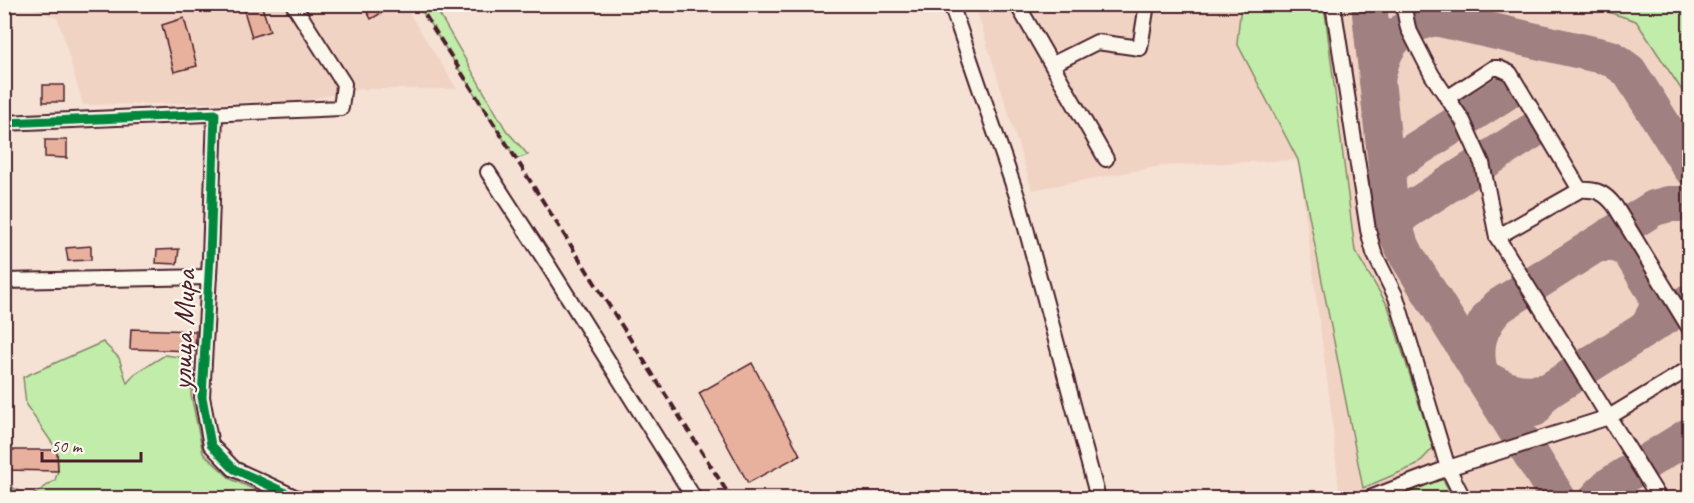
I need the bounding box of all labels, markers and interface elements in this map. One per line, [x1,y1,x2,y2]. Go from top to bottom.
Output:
street label: улица Мира [162,267,204,393]
scale bar [42,425,141,463]
text: 50 m [51,435,84,457]

